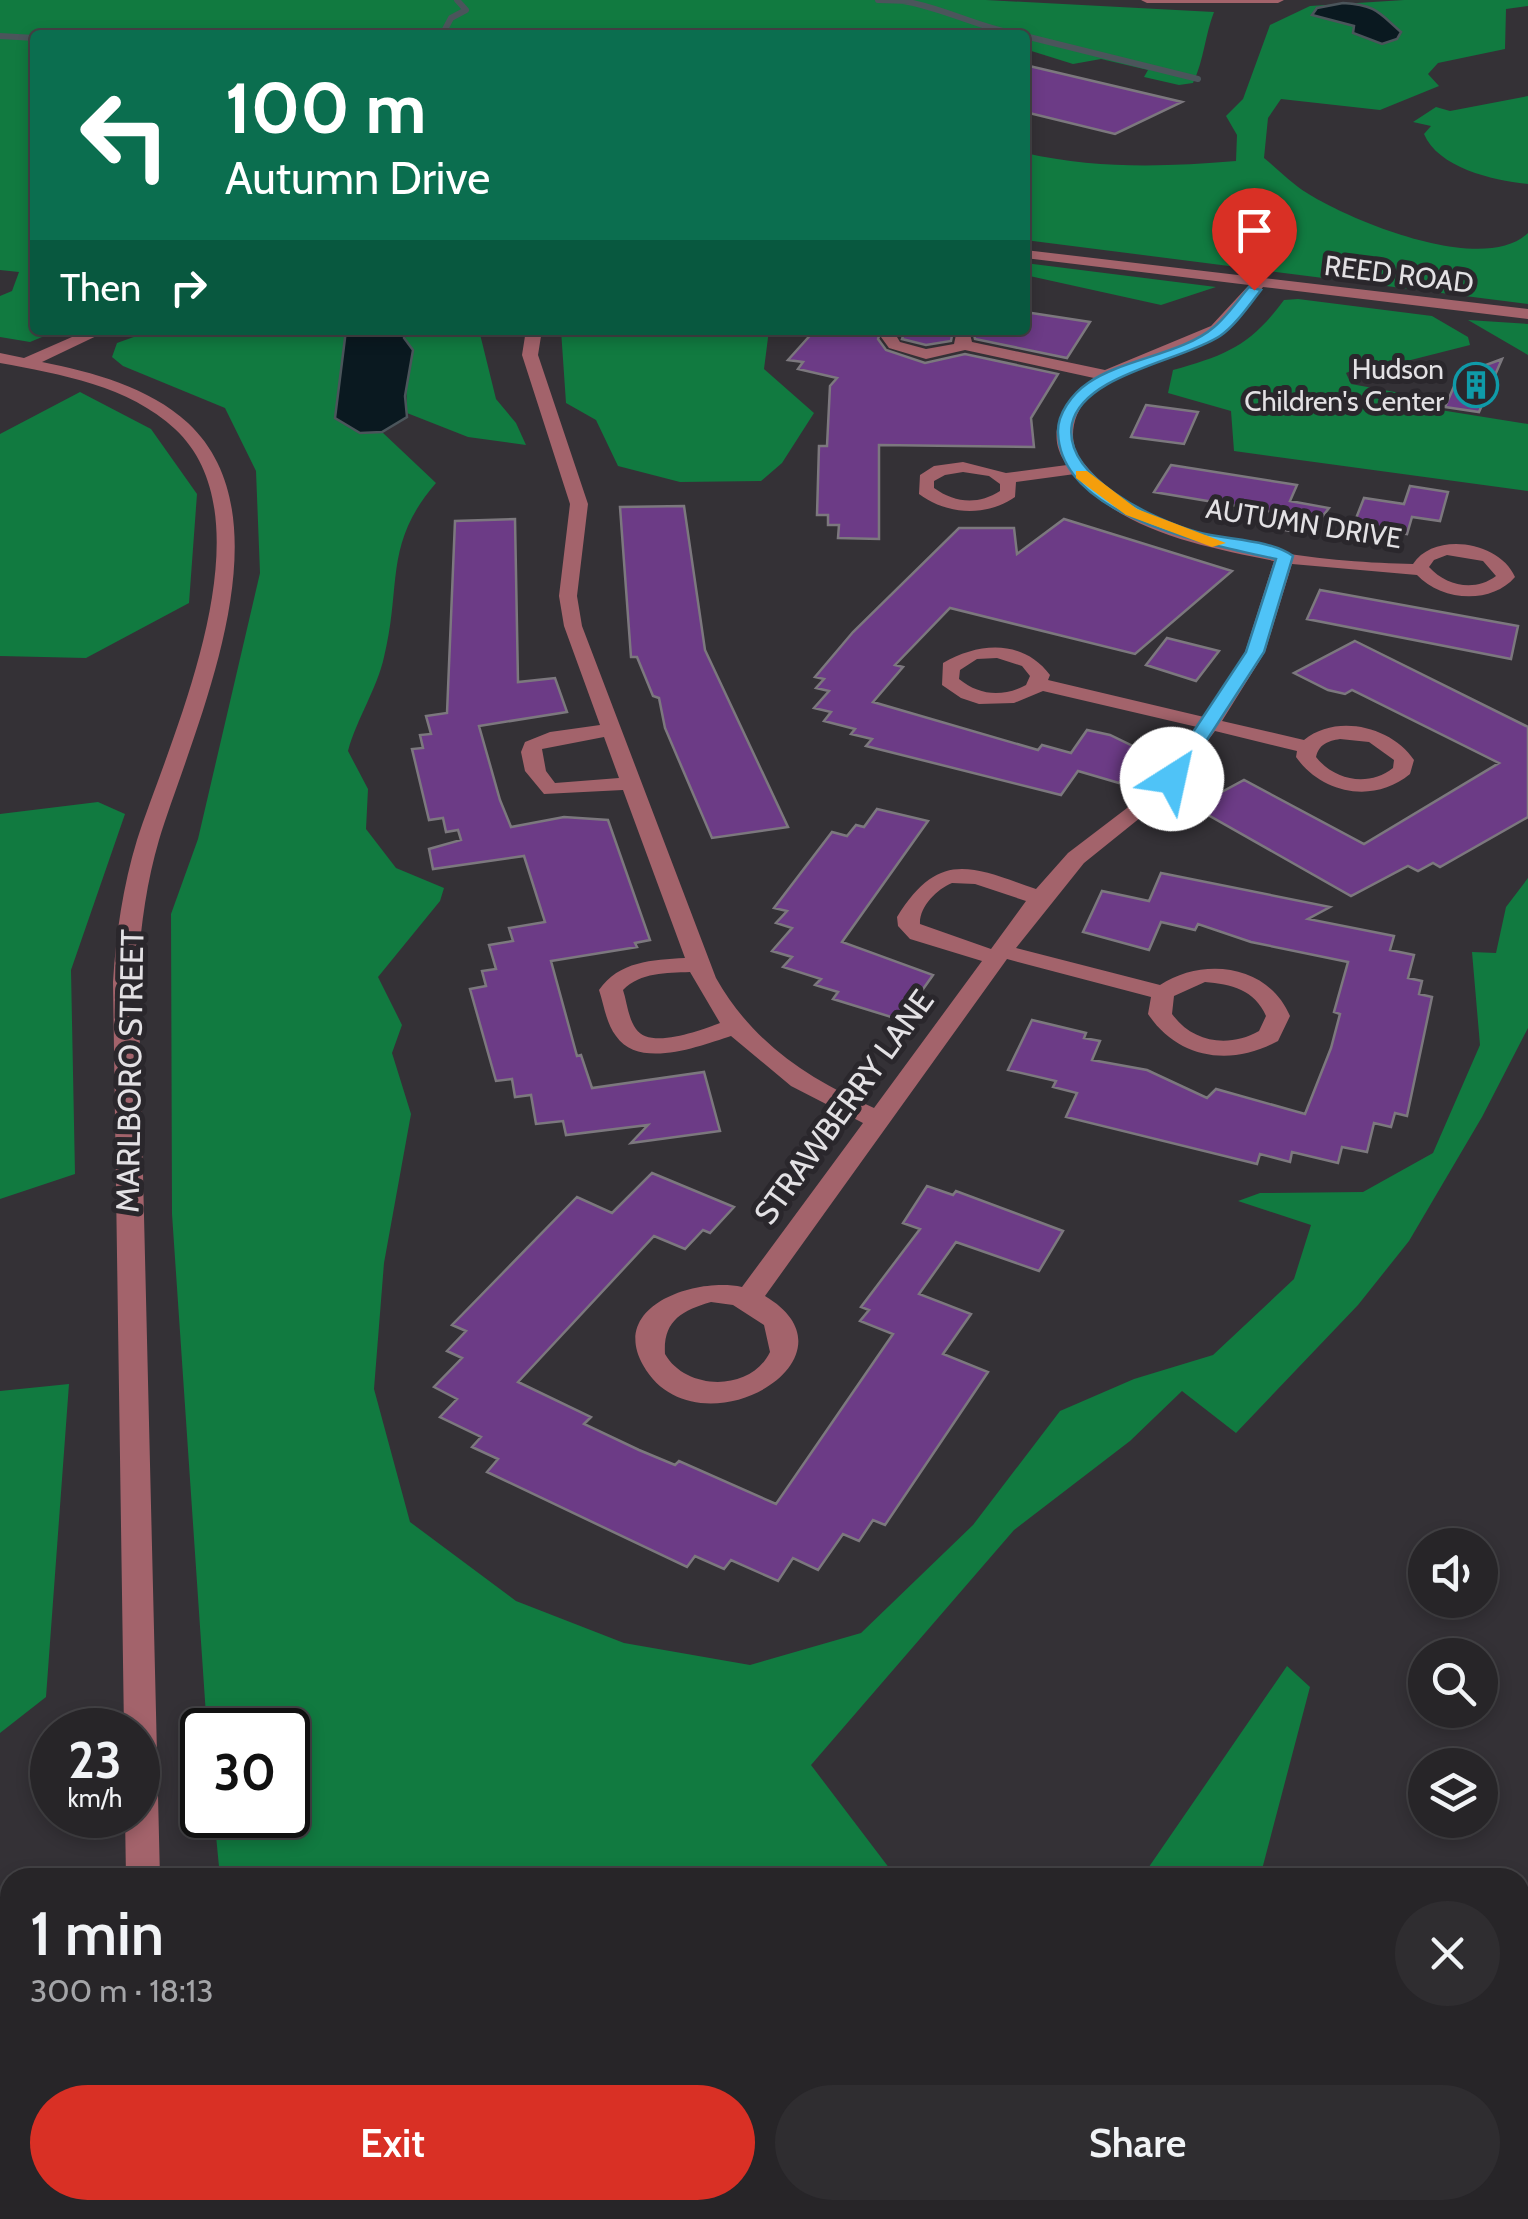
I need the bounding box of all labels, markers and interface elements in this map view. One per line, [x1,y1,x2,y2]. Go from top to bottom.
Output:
text: 100 m [225,65,426,151]
icon: left [60,70,190,200]
text: Autumn Drive [225,151,490,205]
pin [1212,188,1297,291]
icon: arrive [1227,203,1282,258]
street label: REED ROAD [1322,248,1476,300]
icon: right [161,260,216,315]
text: Then [60,264,141,311]
place label: Hudson Children's Center [1244,352,1444,418]
building icon: Hudson Children's Center [1453,362,1499,408]
street label: AUTUMN DRIVE [1204,491,1404,555]
position arrow [1120,727,1224,831]
street label: MARLBORO STREET [108,929,151,1213]
street label: STRAWBERRY LANE [745,982,942,1232]
map controls [1408,1528,1498,1838]
button: sound [1408,1528,1498,1618]
button: search [1408,1638,1498,1728]
speed limit sign: 30 [180,1708,310,1838]
text: 23 [68,1730,122,1791]
button: layers [1408,1748,1498,1838]
text: km/h [68,1783,122,1813]
text: 1 min [30,1897,164,1970]
button: close [1395,1901,1500,2006]
text: 300 m · 18:13 [30,1971,214,2010]
button: Exit [30,2085,755,2200]
button: Share [775,2085,1500,2200]

